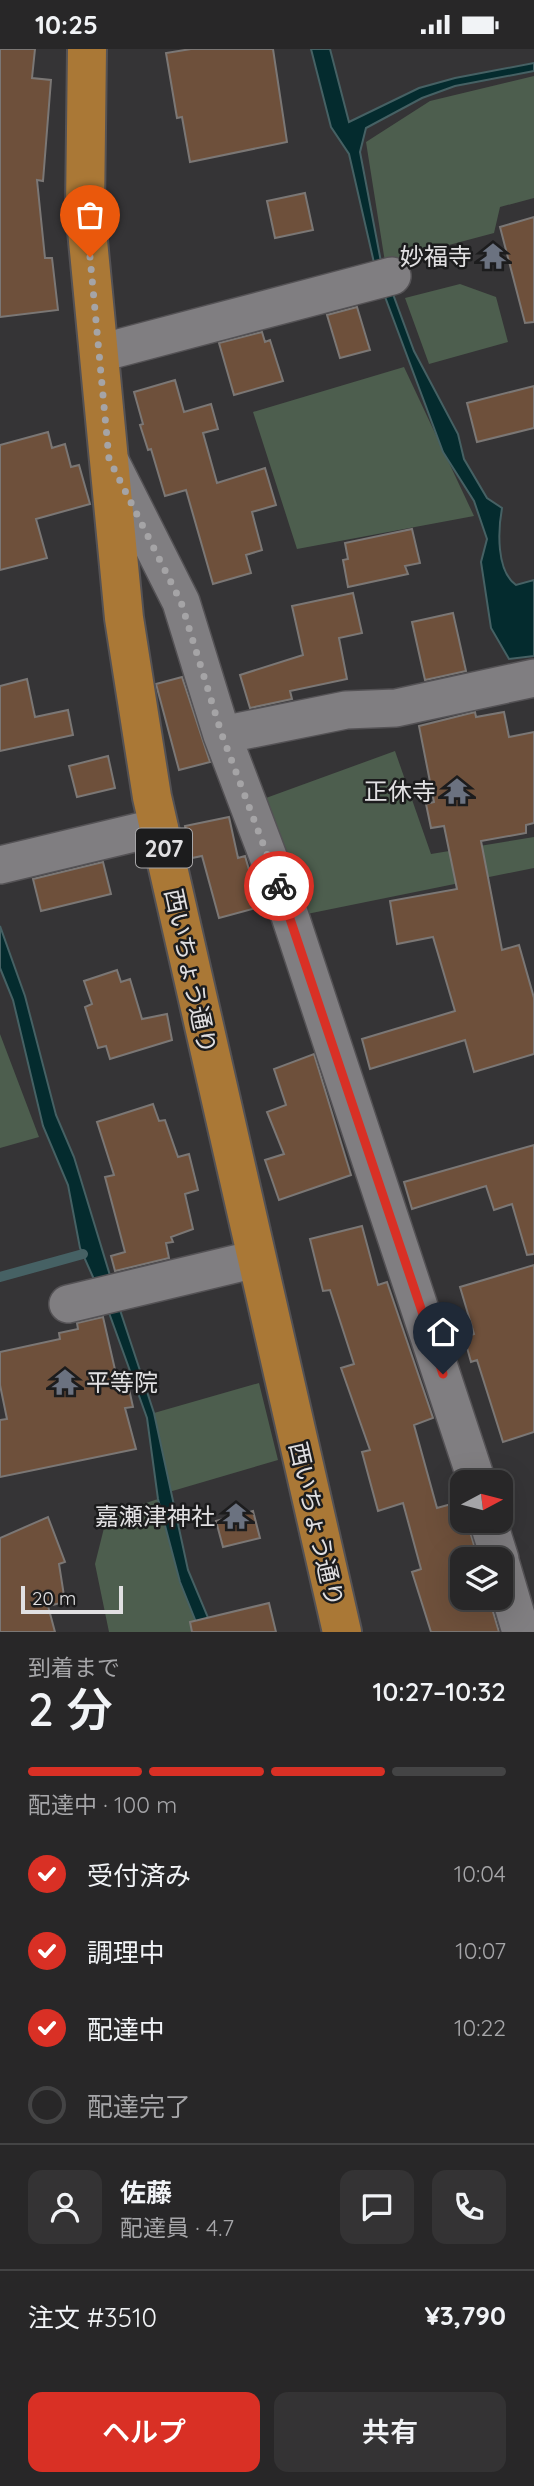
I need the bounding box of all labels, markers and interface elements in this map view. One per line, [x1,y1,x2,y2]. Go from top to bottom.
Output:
text: 10:25 [35,8,98,41]
pin [60,185,120,257]
icon: bag [71,196,109,234]
place label: 妙福寺 [400,241,472,271]
temple icon: 妙福寺 [478,241,508,271]
place label: 正休寺 [364,776,436,806]
temple icon: 正休寺 [442,776,472,806]
road number: 207 [136,828,192,867]
courier [244,851,314,921]
icon: bike [260,867,298,905]
street label: 西いちょう通り [159,886,223,1056]
pin [413,1302,473,1374]
icon: home [424,1313,462,1351]
temple icon: 平等院 [50,1367,80,1397]
place label: 平等院 [86,1367,158,1397]
street label: 西いちょう通り [283,1439,351,1609]
north arrow [450,1470,513,1533]
map controls [450,1470,513,1610]
place label: 嘉瀬津神社 [95,1501,215,1531]
temple icon: 嘉瀬津神社 [221,1501,251,1531]
button: layers [450,1547,513,1610]
scale bar [21,1583,122,1615]
text: 20 m [32,1586,76,1610]
text: 到着まで [28,1653,120,1682]
text: 10:27–10:32 [373,1675,506,1708]
text: 2 分 [28,1680,113,1738]
text: 配達中 · 100 m [28,1790,177,1819]
icon: check [28,1855,66,1893]
text: 受付済み [87,1859,191,1892]
text: 10:04 [454,1859,506,1888]
icon: check [28,1932,66,1970]
text: 調理中 [87,1936,165,1969]
text: 10:07 [455,1936,506,1965]
icon: check [28,2009,66,2047]
text: 配達中 [87,2013,165,2046]
text: 10:22 [454,2013,506,2042]
text: 配達完了 [87,2090,191,2123]
button: person [28,2170,102,2244]
button: chat [340,2170,414,2244]
button: phone [432,2170,506,2244]
text: 佐藤 [120,2176,172,2209]
text: 配達員 · 4.7 [120,2213,234,2242]
text: ¥3,790 [424,2299,506,2332]
text: 注文 #3510 [28,2301,157,2334]
button: ヘルプ [28,2392,260,2472]
button: 共有 [274,2392,506,2472]

